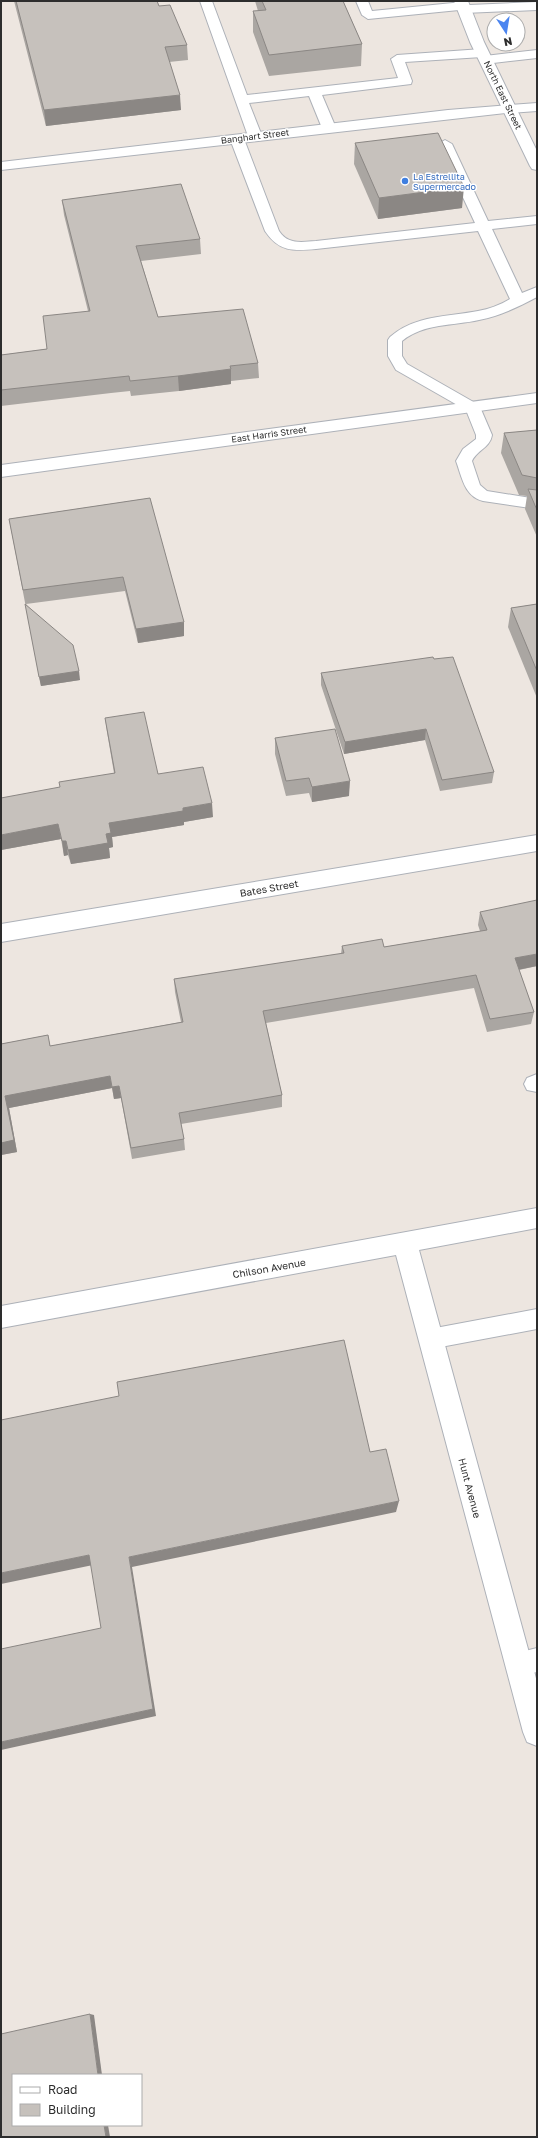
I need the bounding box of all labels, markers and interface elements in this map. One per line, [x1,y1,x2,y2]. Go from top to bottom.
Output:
north arrow [486,12,526,52]
text: N [503,35,514,49]
street label: North East Street [482,59,525,132]
street label: Banghart Street [220,126,290,146]
place label: La Estrellita Supermercado [413,171,476,192]
marker: La Estrellita Supermercado [400,176,410,186]
street label: East Harris Street [231,423,308,445]
street label: Bates Street [239,877,299,899]
street label: Chilson Avenue [231,1256,307,1280]
street label: Hunt Avenue [456,1457,484,1519]
legend [12,2074,142,2126]
text: Road [48,2082,77,2097]
text: Building [48,2102,96,2117]

